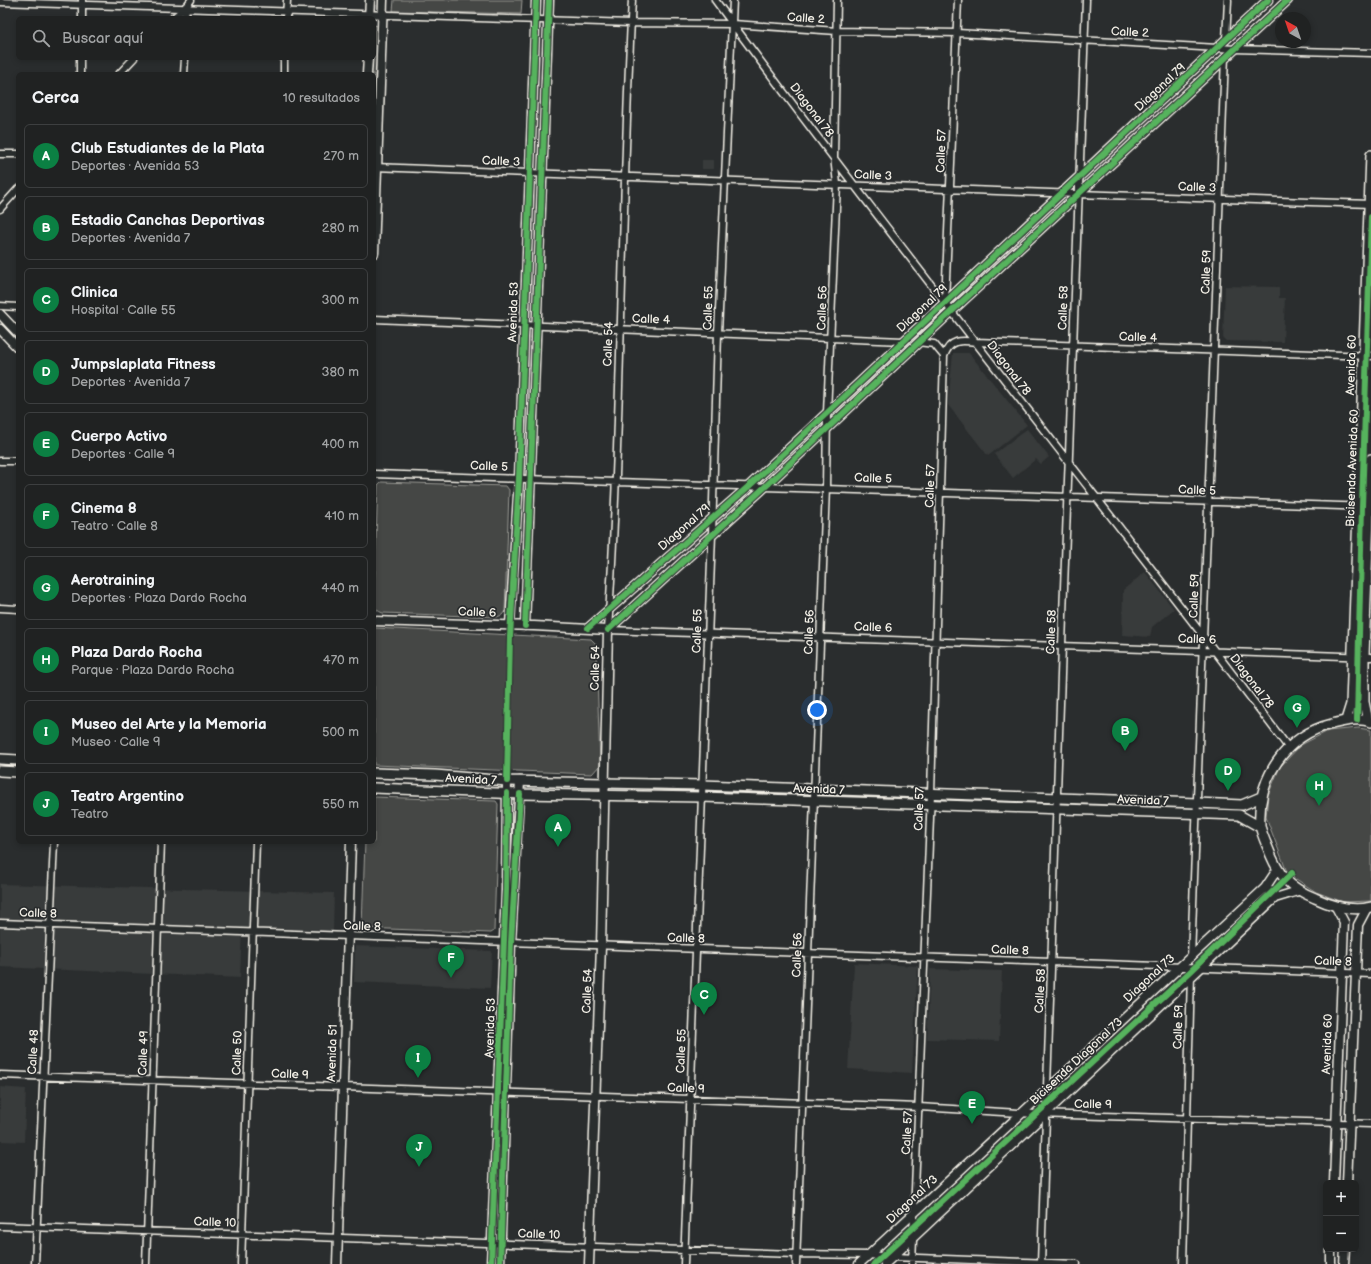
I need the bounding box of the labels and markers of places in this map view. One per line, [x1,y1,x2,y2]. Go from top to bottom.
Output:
pin: G [1284,695,1310,728]
pin: B [1112,718,1138,751]
pin: D [1215,758,1241,791]
pin: H [1306,773,1332,806]
pin: A [545,814,571,847]
pin: F [438,945,464,978]
pin: C [691,982,717,1015]
pin: I [405,1045,431,1078]
pin: E [959,1091,985,1124]
pin: J [406,1134,432,1167]

